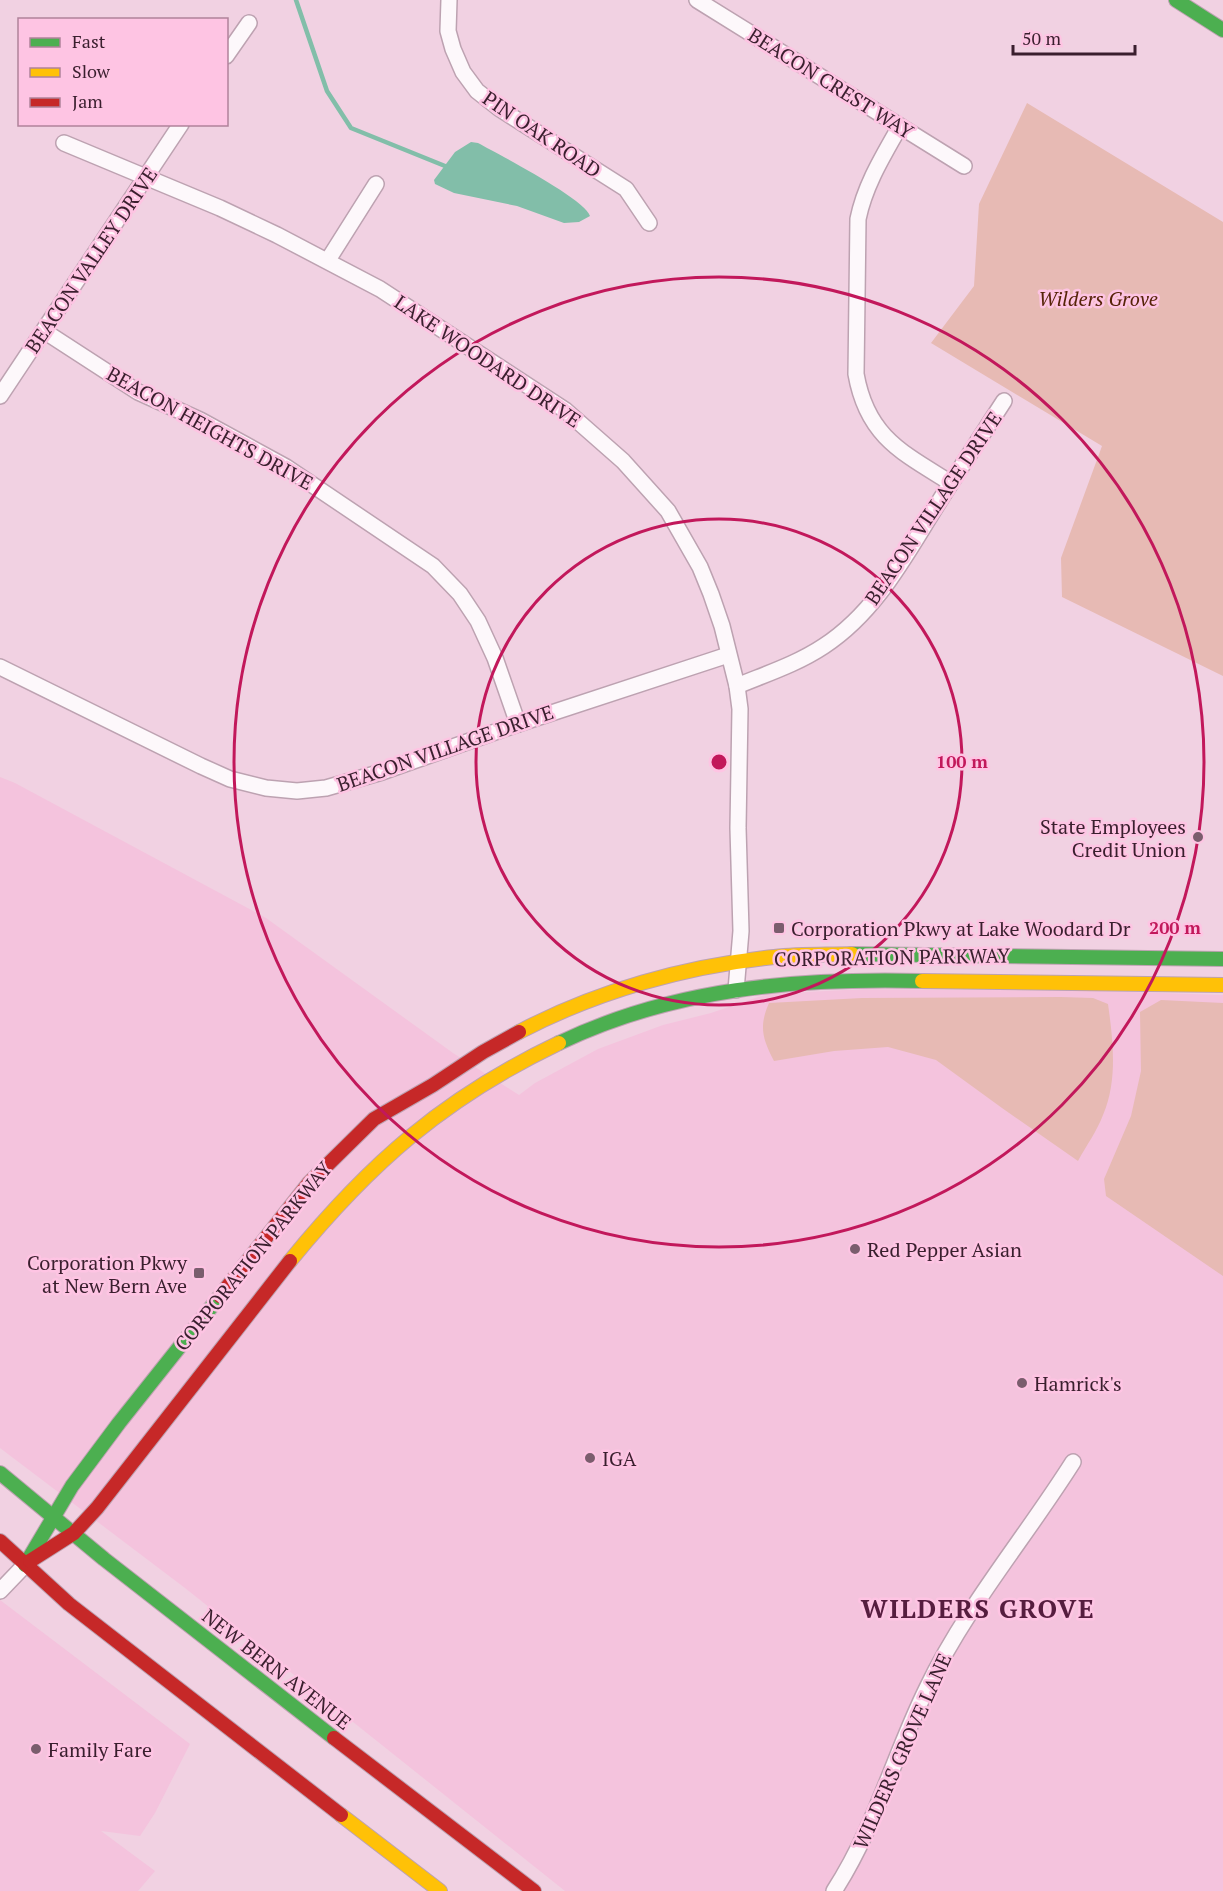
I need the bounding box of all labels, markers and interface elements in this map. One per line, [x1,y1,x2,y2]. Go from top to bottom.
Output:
legend [18,18,228,126]
scale bar [1013,18,1134,56]
street label: BEACON CREST WAY [743,21,919,145]
text: 50 m [1022,26,1062,50]
text: Fast [72,29,106,53]
text: Slow [72,59,111,83]
street label: PIN OAK ROAD [478,84,606,184]
text: Jam [72,89,103,113]
street label: BEACON VALLEY DRIVE [19,162,163,358]
park label: Wilders Grove [1038,285,1158,312]
street label: LAKE WOODARD DRIVE [389,288,587,434]
street label: BEACON HEIGHTS DRIVE [102,360,318,496]
street label: BEACON VILLAGE DRIVE [858,406,1008,610]
street label: BEACON VILLAGE DRIVE [333,698,557,798]
text: 100 m [936,749,988,773]
centre of rings [709,752,729,772]
place label: State Employees Credit Union [1040,813,1186,863]
marker: State Employees Credit Union [1191,830,1205,844]
place label: Corporation Pkwy at Lake Woodard Dr [791,915,1131,942]
text: 200 m [1149,915,1201,939]
marker: Corporation Pkwy at Lake Woodard Dr [772,921,786,935]
street label: CORPORATION PARKWAY [774,941,1010,973]
street label: CORPORATION PARKWAY [168,1156,338,1356]
place label: Red Pepper Asian [867,1236,1022,1263]
marker: Red Pepper Asian [848,1242,862,1256]
place label: Corporation Pkwy at New Bern Ave [27,1249,188,1299]
marker: Corporation Pkwy at New Bern Ave [192,1266,206,1280]
place label: Hamrick's [1034,1370,1122,1397]
marker: Hamrick's [1015,1376,1029,1390]
place label: IGA [602,1445,637,1472]
marker: IGA [583,1451,597,1465]
district label: WILDERS GROVE [861,1591,1095,1625]
street label: NEW BERN AVENUE [197,1602,357,1736]
street label: WILDERS GROVE LANE [847,1649,957,1853]
place label: Family Fare [48,1736,152,1763]
marker: Family Fare [29,1742,43,1756]

